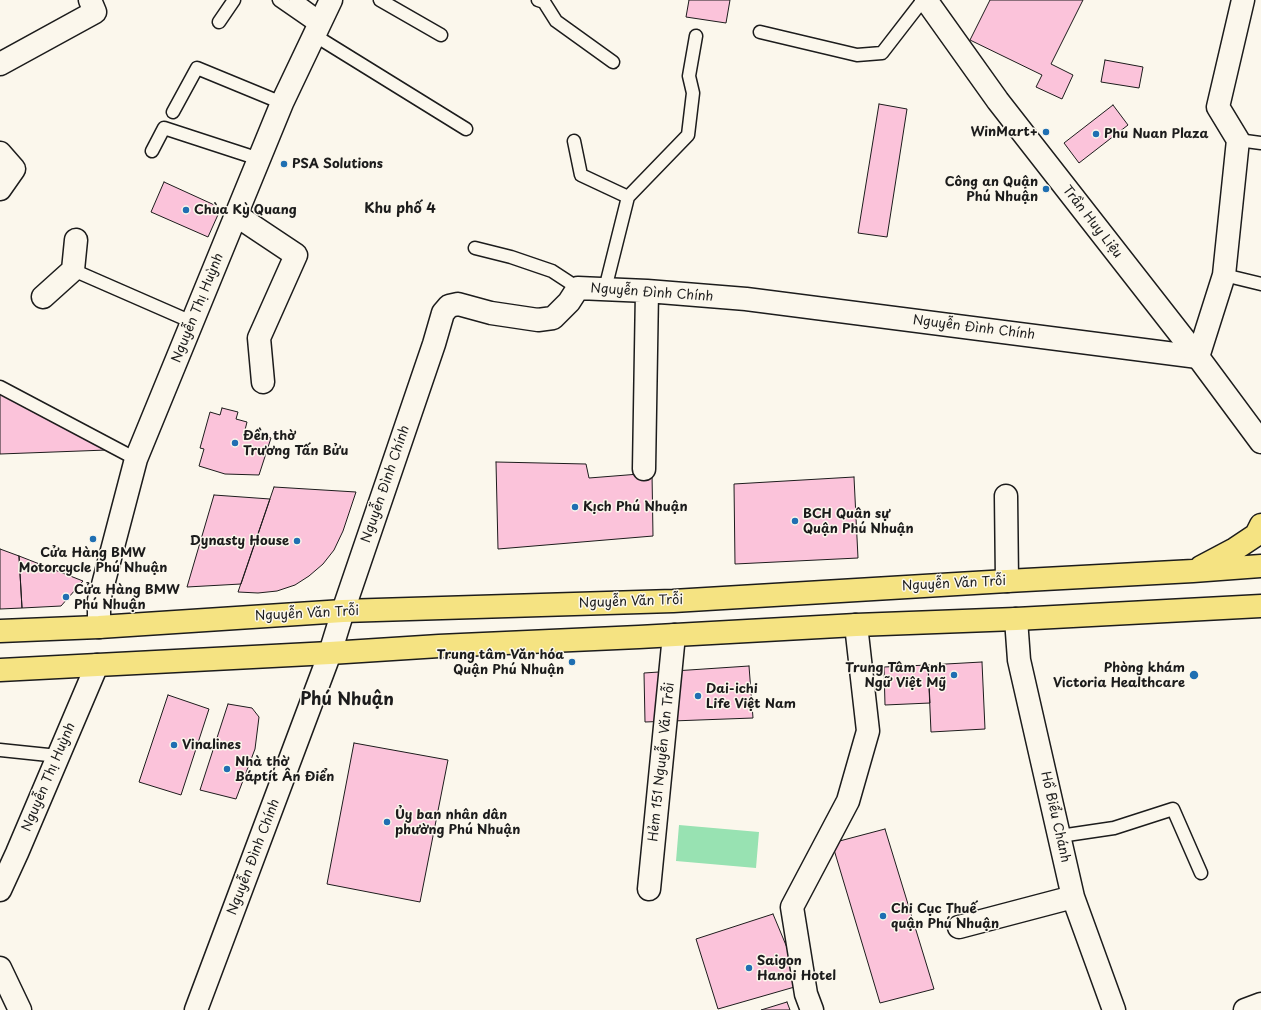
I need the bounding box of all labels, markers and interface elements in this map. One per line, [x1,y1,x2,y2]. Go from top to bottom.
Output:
place label: WinMart+ [971,124,1038,140]
place label: Phu Nuan Plaza [1104,126,1208,142]
marker: WinMart+ [1041,127,1051,137]
marker: Phu Nuan Plaza [1091,129,1101,139]
place label: PSA Solutions [292,156,383,172]
marker: PSA Solutions [279,159,289,169]
place label: Công an Quận Phú Nhuận [945,174,1038,205]
street label: Trần Huy Liệu [1059,183,1125,261]
marker: Công an Quận Phú Nhuận [1041,184,1051,194]
district label: Khu phố 4 [364,201,436,217]
place label: Chùa Kỳ Quang [194,202,297,218]
marker: Chùa Kỳ Quang [181,205,191,215]
street label: Nguyễn Thị Huỳnh [169,251,227,365]
street label: Nguyễn Đình Chính [590,281,714,305]
street label: Nguyễn Đình Chính [912,313,1036,343]
street label: Nguyễn Đình Chính [359,423,413,545]
place label: Đền thờ Trương Tấn Bửu [243,428,348,459]
marker: Đền thờ Trương Tấn Bửu [230,438,240,448]
place label: Kịch Phú Nhuận [583,499,688,515]
marker: Kịch Phú Nhuận [570,502,580,512]
place label: BCH Quân sự Quận Phú Nhuận [803,506,914,537]
marker: BCH Quân sự Quận Phú Nhuận [790,516,800,526]
place label: Dynasty House [190,533,289,549]
marker: Cửa Hàng BMW Motorcycle Phú Nhuận [88,534,98,544]
marker: Dynasty House [292,536,302,546]
place label: Cửa Hàng BMW Motorcycle Phú Nhuận [19,545,167,576]
street label: Nguyễn Văn Trỗi [902,573,1006,595]
place label: Cửa Hàng BMW Phú Nhuận [74,582,180,613]
marker: Cửa Hàng BMW Phú Nhuận [61,592,71,602]
street label: Nguyễn Văn Trỗi [579,592,683,612]
street label: Nguyễn Văn Trỗi [255,603,359,625]
place label: Trung tâm Văn hóa Quận Phú Nhuận [437,647,564,678]
marker: Trung tâm Văn hóa Quận Phú Nhuận [567,657,577,667]
place label: Trung Tâm Anh Ngữ Việt Mỹ [845,660,946,691]
place label: Phòng khám Victoria Healthcare [1053,660,1185,691]
marker: Phòng khám Victoria Healthcare [1188,669,1200,681]
marker: Trung Tâm Anh Ngữ Việt Mỹ [949,670,959,680]
street label: Hẻm 151 Nguyễn Văn Trỗi [646,681,678,843]
place label: Dai-ichi Life Việt Nam [706,681,796,712]
district label: Phú Nhuận [300,690,394,710]
marker: Dai-ichi Life Việt Nam [693,691,703,701]
street label: Nguyễn Thị Huỳnh [19,720,79,834]
place label: Vinalines [182,737,241,753]
marker: Vinalines [169,740,179,750]
place label: Nhà thờ Báptít Ân Điển [235,754,334,785]
marker: Nhà thờ Báptít Ân Điển [222,764,232,774]
street label: Hồ Biểu Chánh [1037,770,1073,864]
street label: Nguyễn Đình Chính [225,797,283,917]
place label: Ủy ban nhân dân phường Phú Nhuận [395,807,520,838]
marker: Ủy ban nhân dân phường Phú Nhuận [382,817,392,827]
place label: Chi Cục Thuế quận Phú Nhuận [891,901,999,932]
marker: Chi Cục Thuế quận Phú Nhuận [878,911,888,921]
place label: Saigon Hanoi Hotel [757,953,836,984]
marker: Saigon Hanoi Hotel [744,963,754,973]

